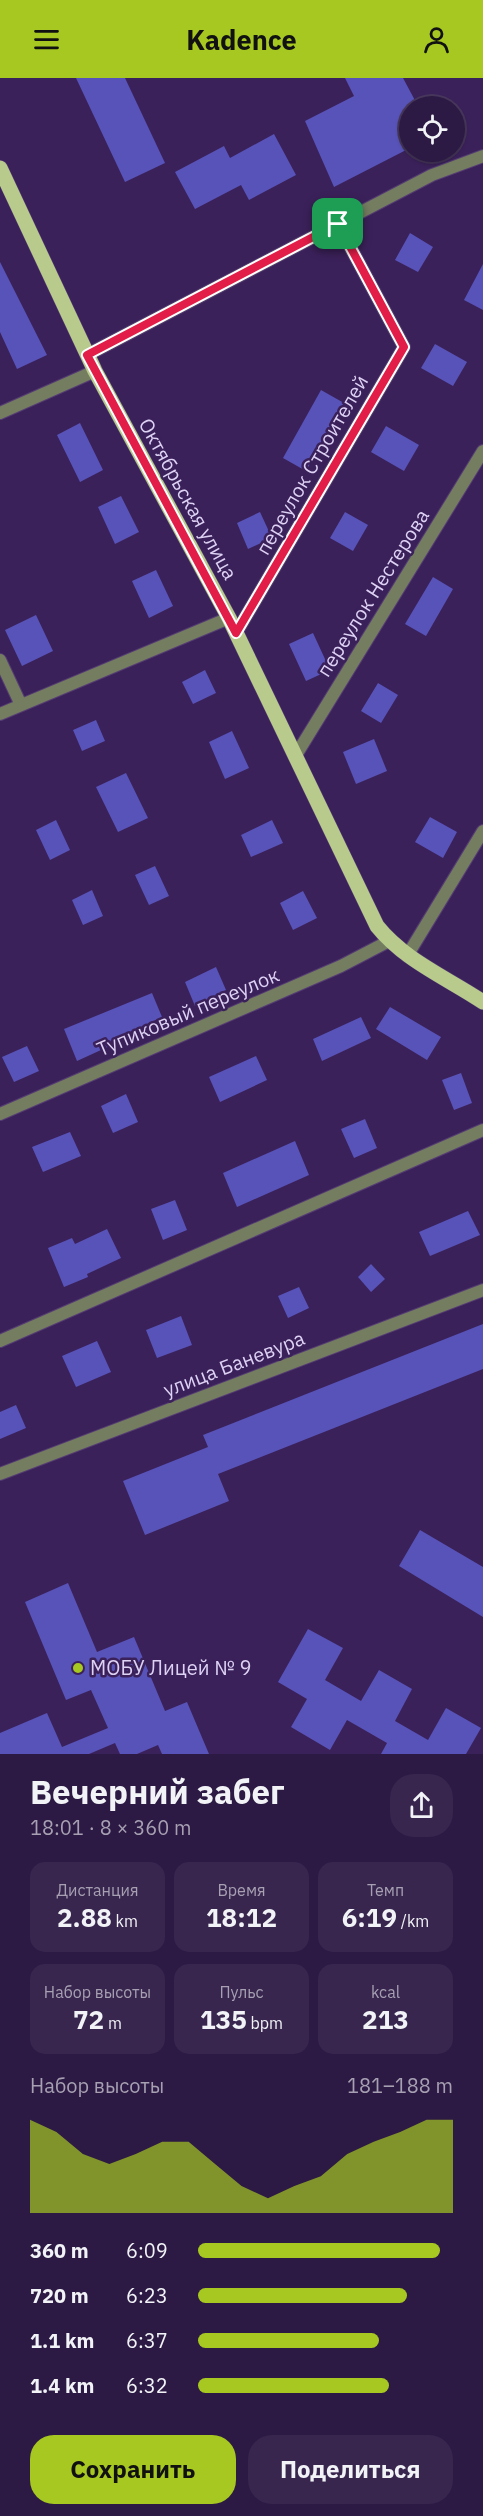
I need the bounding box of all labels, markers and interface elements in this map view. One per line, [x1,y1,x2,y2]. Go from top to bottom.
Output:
text: Kadence [186,22,297,57]
icon: menu [30,23,63,56]
icon: person [420,23,453,56]
map controls [399,96,465,162]
button: locate [399,96,465,162]
pin [312,198,363,249]
icon: arrive [321,207,354,240]
street label: переулок Строителей [249,370,374,560]
street label: Октябрьская улица [133,413,244,585]
street label: переулок Нестерова [310,504,435,682]
street label: Тупиковый переулок [92,961,283,1062]
street label: улица Баневура [159,1324,309,1403]
place label: МОБУ Лицей № 9 [90,1654,252,1681]
marker: МОБУ Лицей № 9 [71,1661,85,1675]
text: Вечерний забег [30,1770,285,1813]
button: share [390,1774,453,1837]
text: 18:01 · 8 × 360 m [30,1814,191,1841]
text: Дистанция [56,1880,139,1900]
text: Время [217,1880,266,1900]
text: Темп [367,1880,404,1900]
text: 2.88 [57,1900,112,1934]
text: 18:12 [206,1900,277,1934]
text: 6:19 [342,1900,397,1934]
text: km [112,1911,138,1931]
text: /km [397,1911,429,1931]
text: Набор высоты [44,1982,151,2002]
text: Пульс [219,1982,264,2002]
text: kcal [371,1982,400,2002]
text: 72 [73,2002,104,2036]
text: 135 [200,2002,247,2036]
text: 213 [362,2002,409,2036]
text: m [104,2013,122,2033]
text: bpm [247,2013,283,2033]
text: Набор высоты [30,2072,164,2099]
text: 181–188 m [347,2072,453,2099]
text: 360 m [30,2237,89,2264]
text: 6:09 [126,2237,168,2264]
text: 720 m [30,2282,89,2309]
text: 6:23 [126,2282,168,2309]
text: 1.1 km [30,2327,94,2354]
text: 6:37 [126,2327,168,2354]
text: 1.4 km [30,2372,94,2399]
text: 6:32 [126,2372,168,2399]
button: Сохранить [30,2435,236,2504]
button: Поделиться [248,2435,453,2504]

